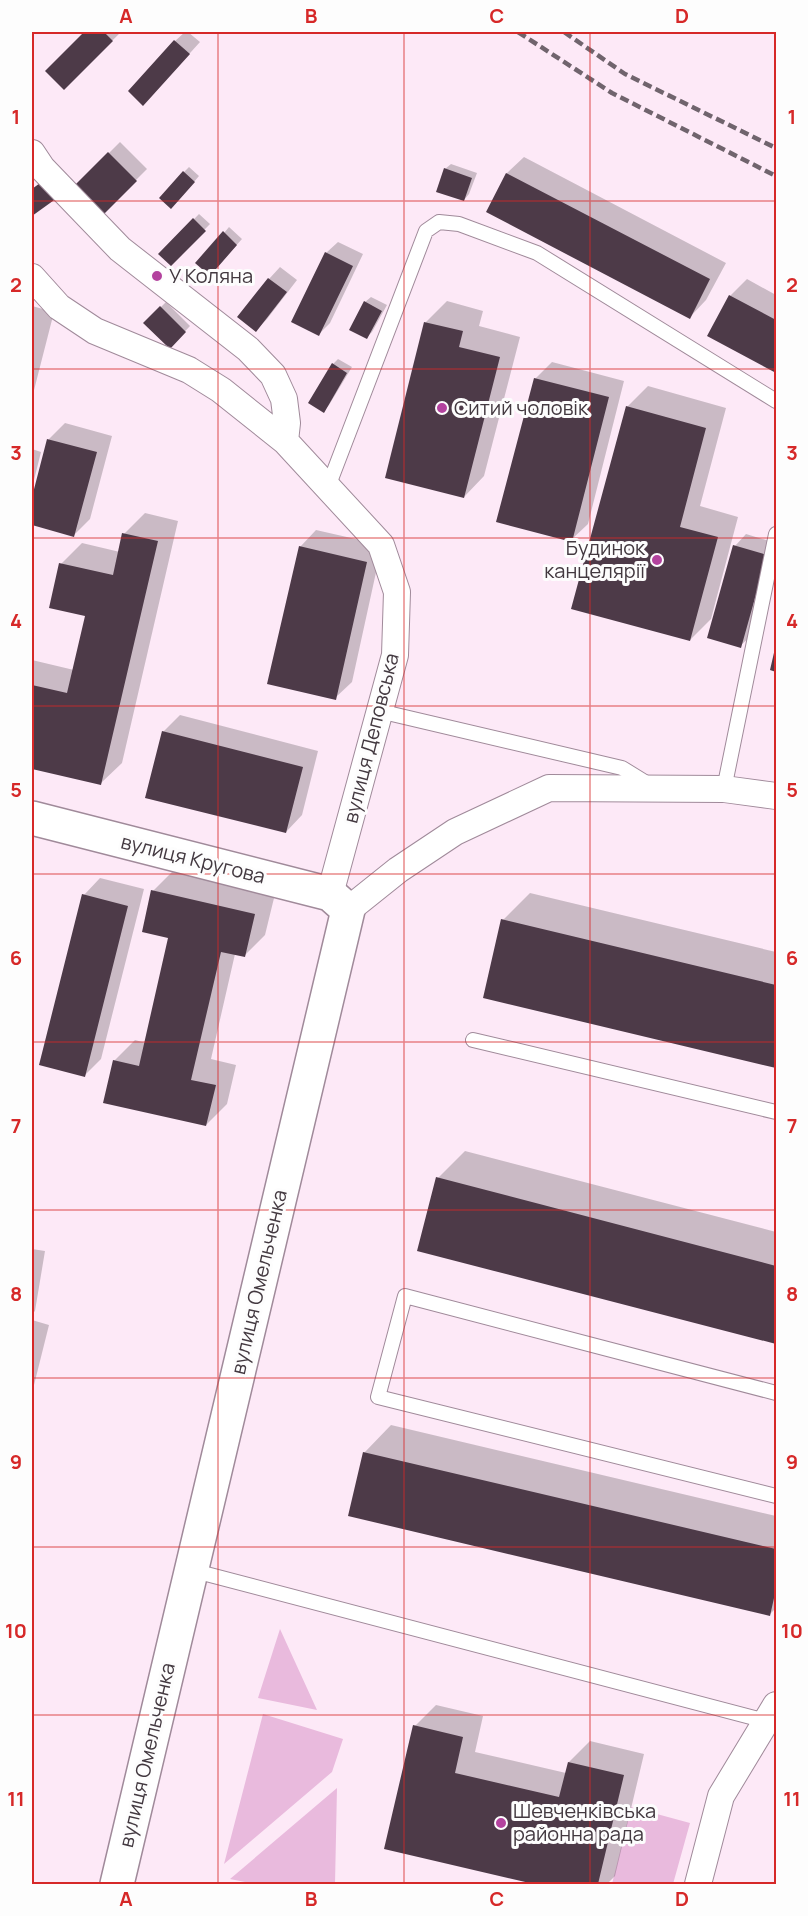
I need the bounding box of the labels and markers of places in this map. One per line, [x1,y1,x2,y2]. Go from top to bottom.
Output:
place label: У Коляна [169,262,253,289]
marker: У Коляна [150,269,164,283]
place label: Ситий чоловік [454,394,589,421]
marker: Ситий чоловік [435,401,449,415]
place label: Будинок канцелярії [544,534,646,584]
marker: Будинок канцелярії [650,553,664,567]
place label: Шевченківська районна рада [513,1797,656,1847]
marker: Шевченківська районна рада [494,1816,508,1830]

